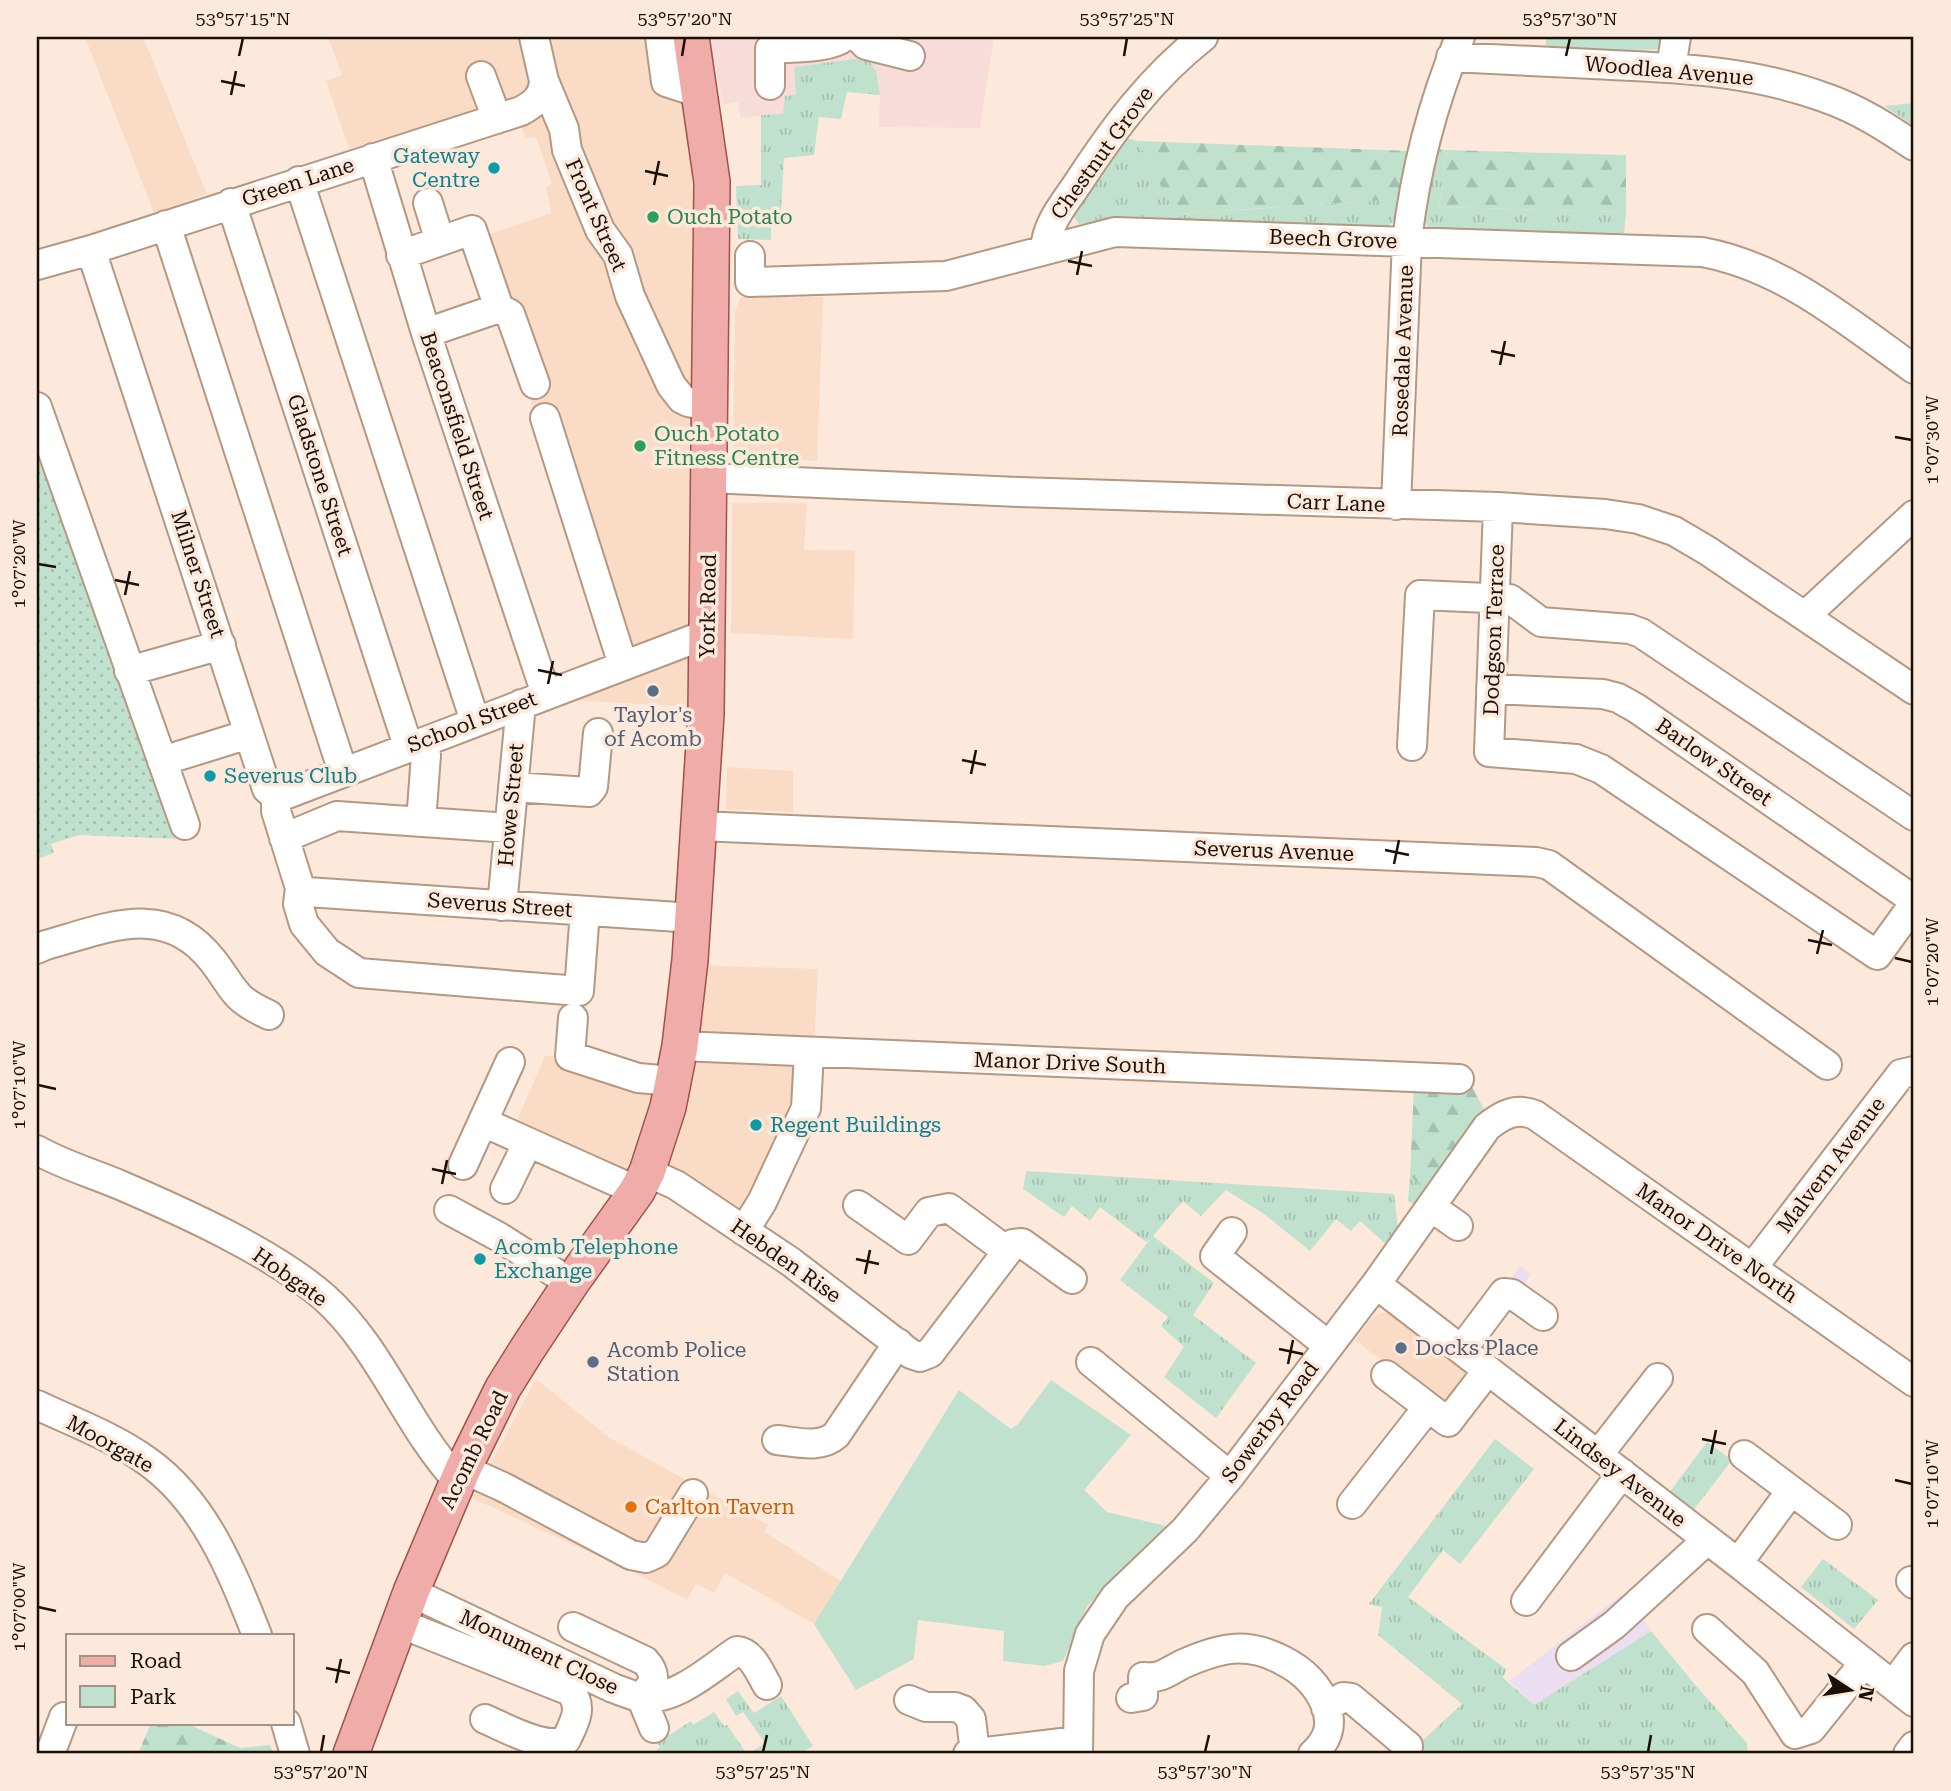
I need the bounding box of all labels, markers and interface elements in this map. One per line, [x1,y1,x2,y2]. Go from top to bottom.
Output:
text: 53°57'15"N [196,8,290,29]
text: 53°57'20"N [638,8,732,29]
text: 53°57'25"N [1080,8,1174,29]
text: 53°57'30"N [1523,8,1617,29]
street label: Woodlea Avenue [1583,52,1755,90]
street label: Chestnut Grove [1046,82,1158,224]
place label: Gateway Centre [393,144,481,192]
street label: Green Lane [239,153,357,211]
street label: Front Street [561,155,632,275]
marker: Gateway Centre [486,160,502,176]
place label: Ouch Potato [667,205,793,229]
marker: Ouch Potato [645,209,661,225]
street label: Beech Grove [1268,225,1398,253]
street label: Rosedale Avenue [1388,265,1418,437]
street label: Beaconsfield Street [415,329,499,523]
street label: Gladstone Street [283,391,357,559]
text: 1°07'30"W [1921,395,1942,484]
place label: Ouch Potato Fitness Centre [654,422,799,470]
marker: Ouch Potato Fitness Centre [632,438,648,454]
street label: Carr Lane [1286,489,1386,517]
street label: Milner Street [166,507,230,641]
text: 1°07'20"W [8,519,29,608]
street label: Dodgson Terrace [1479,544,1509,716]
street label: York Road [695,553,721,658]
marker: Taylor's of Acomb [645,683,661,699]
street label: School Street [404,686,540,758]
place label: Taylor's of Acomb [604,703,702,751]
street label: Barlow Street [1651,713,1777,811]
street label: Howe Street [494,742,528,868]
place label: Severus Club [224,764,357,788]
marker: Severus Club [202,768,218,784]
street label: Severus Avenue [1193,836,1355,866]
street label: Severus Street [427,888,573,922]
text: 1°07'20"W [1921,917,1942,1006]
text: 1°07'10"W [8,1040,29,1129]
street label: Manor Drive South [973,1048,1167,1078]
street label: Malvern Avenue [1772,1092,1890,1238]
place label: Regent Buildings [770,1113,941,1137]
marker: Regent Buildings [748,1117,764,1133]
street label: Manor Drive North [1632,1178,1803,1308]
street label: Hebden Rise [726,1214,846,1308]
place label: Acomb Telephone Exchange [494,1235,678,1283]
street label: Hobgate [248,1243,332,1311]
marker: Acomb Telephone Exchange [472,1251,488,1267]
place label: Docks Place [1415,1336,1539,1360]
place label: Acomb Police Station [607,1338,746,1386]
marker: Docks Place [1393,1340,1409,1356]
marker: Acomb Police Station [585,1354,601,1370]
street label: Sowerby Road [1217,1356,1324,1487]
street label: Acomb Road [435,1386,513,1513]
street label: Moorgate [62,1410,158,1478]
street label: Lindsey Avenue [1549,1414,1691,1532]
text: 1°07'10"W [1921,1439,1942,1528]
place label: Carlton Tavern [645,1495,795,1519]
marker: Carlton Tavern [623,1499,639,1515]
text: 1°07'00"W [8,1562,29,1651]
street label: Monument Close [456,1605,622,1699]
legend [66,1634,294,1724]
text: Road [130,1649,182,1673]
north arrow [1814,1654,1884,1724]
text: N [1853,1684,1879,1703]
text: Park [130,1685,176,1709]
text: 53°57'20"N [274,1761,368,1782]
text: 53°57'25"N [716,1761,810,1782]
text: 53°57'30"N [1158,1761,1252,1782]
text: 53°57'35"N [1601,1761,1695,1782]

